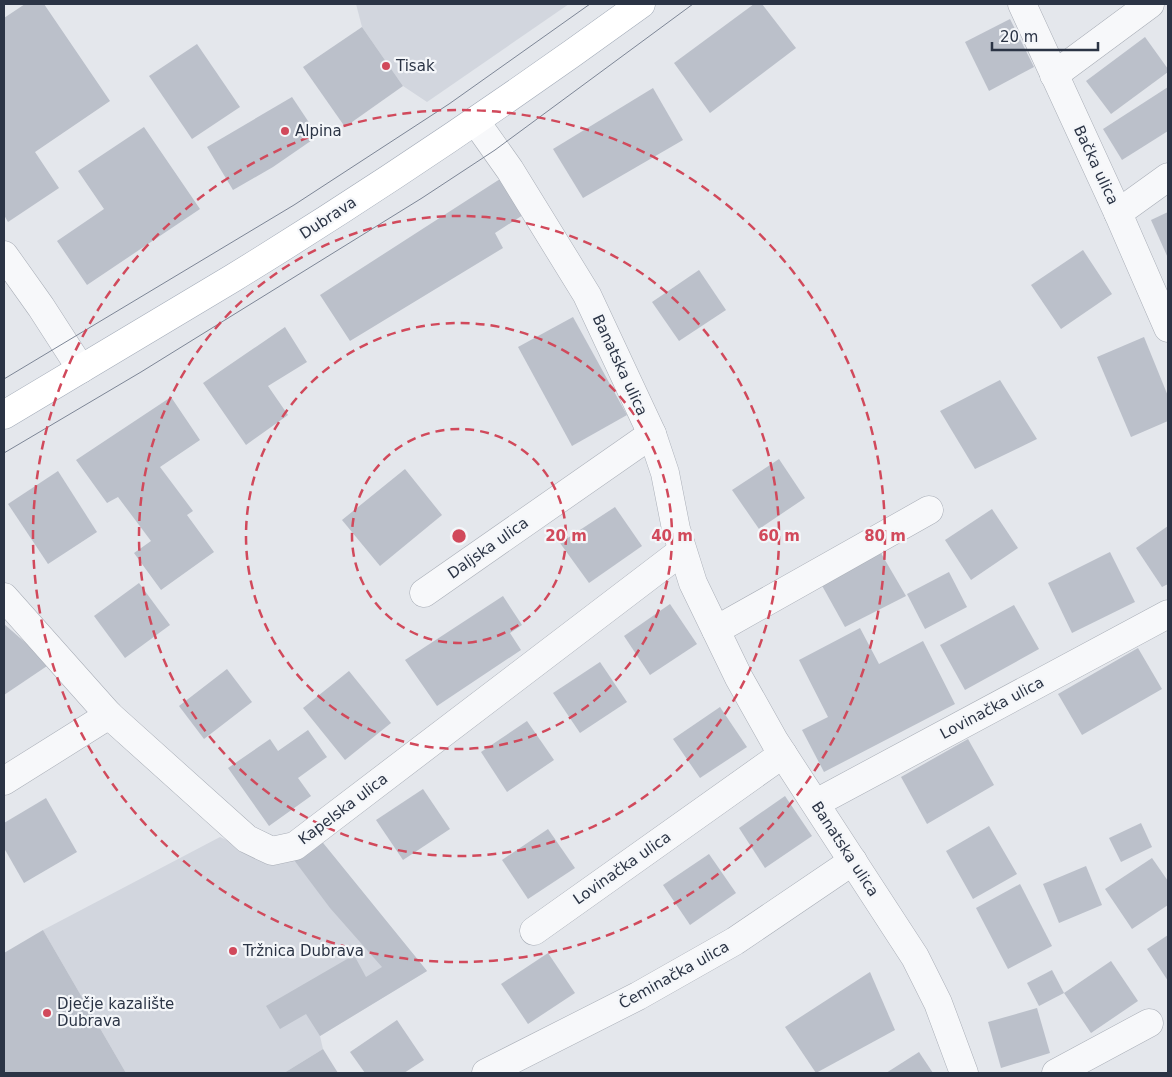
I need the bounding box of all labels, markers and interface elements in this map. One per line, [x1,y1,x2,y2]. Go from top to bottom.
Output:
scale bar [992,20,1098,52]
text: 20 m [1000,28,1038,46]
place label: Tisak [395,57,435,75]
marker: Tisak [380,60,392,72]
place label: Alpina [295,122,342,140]
street label: Bačka ulica [1070,122,1122,208]
marker: Alpina [279,125,291,137]
street label: Dubrava [296,193,360,243]
street label: Banatska ulica [589,312,651,418]
street label: Daljska ulica [444,514,532,582]
centre of rings [450,527,468,545]
text: 20 m [545,527,587,545]
text: 40 m [651,527,693,545]
text: 60 m [758,527,800,545]
text: 80 m [864,527,906,545]
street label: Lovinačka ulica [937,673,1047,743]
street label: Kapelska ulica [295,770,391,848]
street label: Banatska ulica [808,798,882,900]
street label: Lovinačka ulica [570,828,674,908]
street label: Čeminačka ulica [615,936,732,1013]
place label: Tržnica Dubrava [242,942,364,960]
marker: Tržnica Dubrava [227,945,239,957]
place label: Dječje kazalište Dubrava [57,995,174,1030]
marker: Dječje kazalište Dubrava [41,1007,53,1019]

